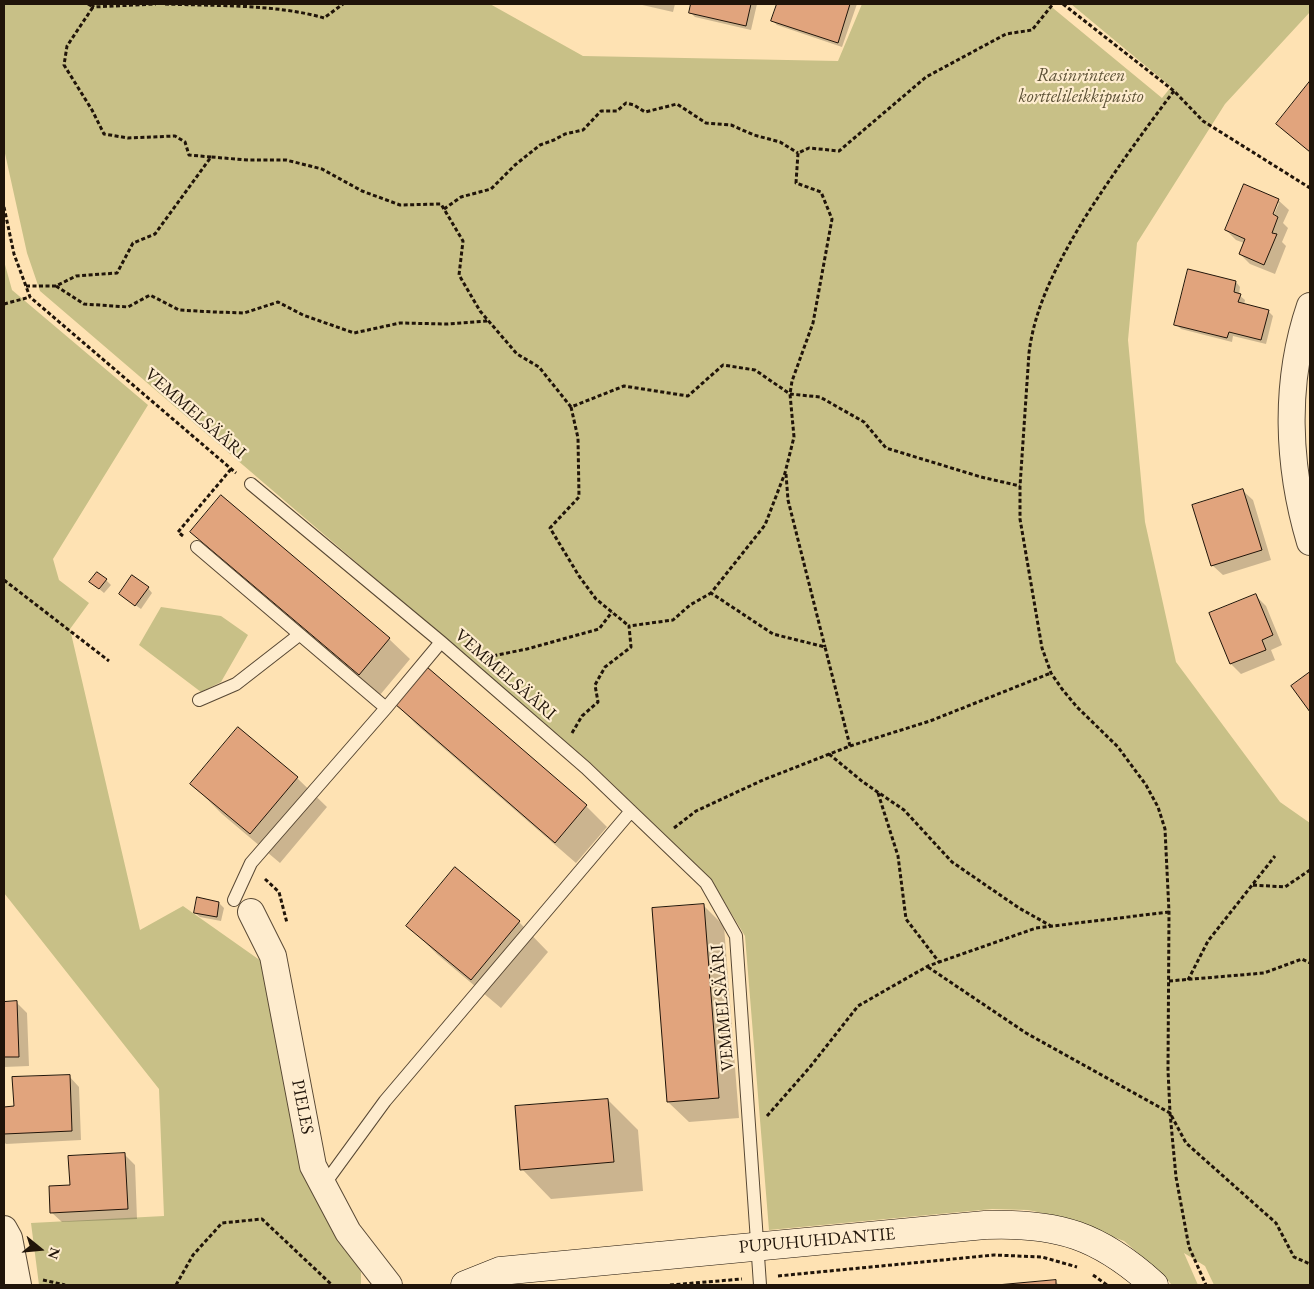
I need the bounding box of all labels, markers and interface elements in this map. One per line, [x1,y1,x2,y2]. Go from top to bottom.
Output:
park label: Rasinrinteen korttelileikkipuisto [1019,65,1143,108]
street label: VEMMELSÄÄRI [140,364,250,464]
street label: VEMMELSÄÄRI [450,625,560,725]
street label: VEMMELSÄÄRI [707,944,739,1072]
street label: PIELES [286,1078,318,1136]
street label: PUPUHUHDANTIE [738,1223,896,1259]
north arrow [15,1224,65,1274]
text: N [44,1245,65,1261]

